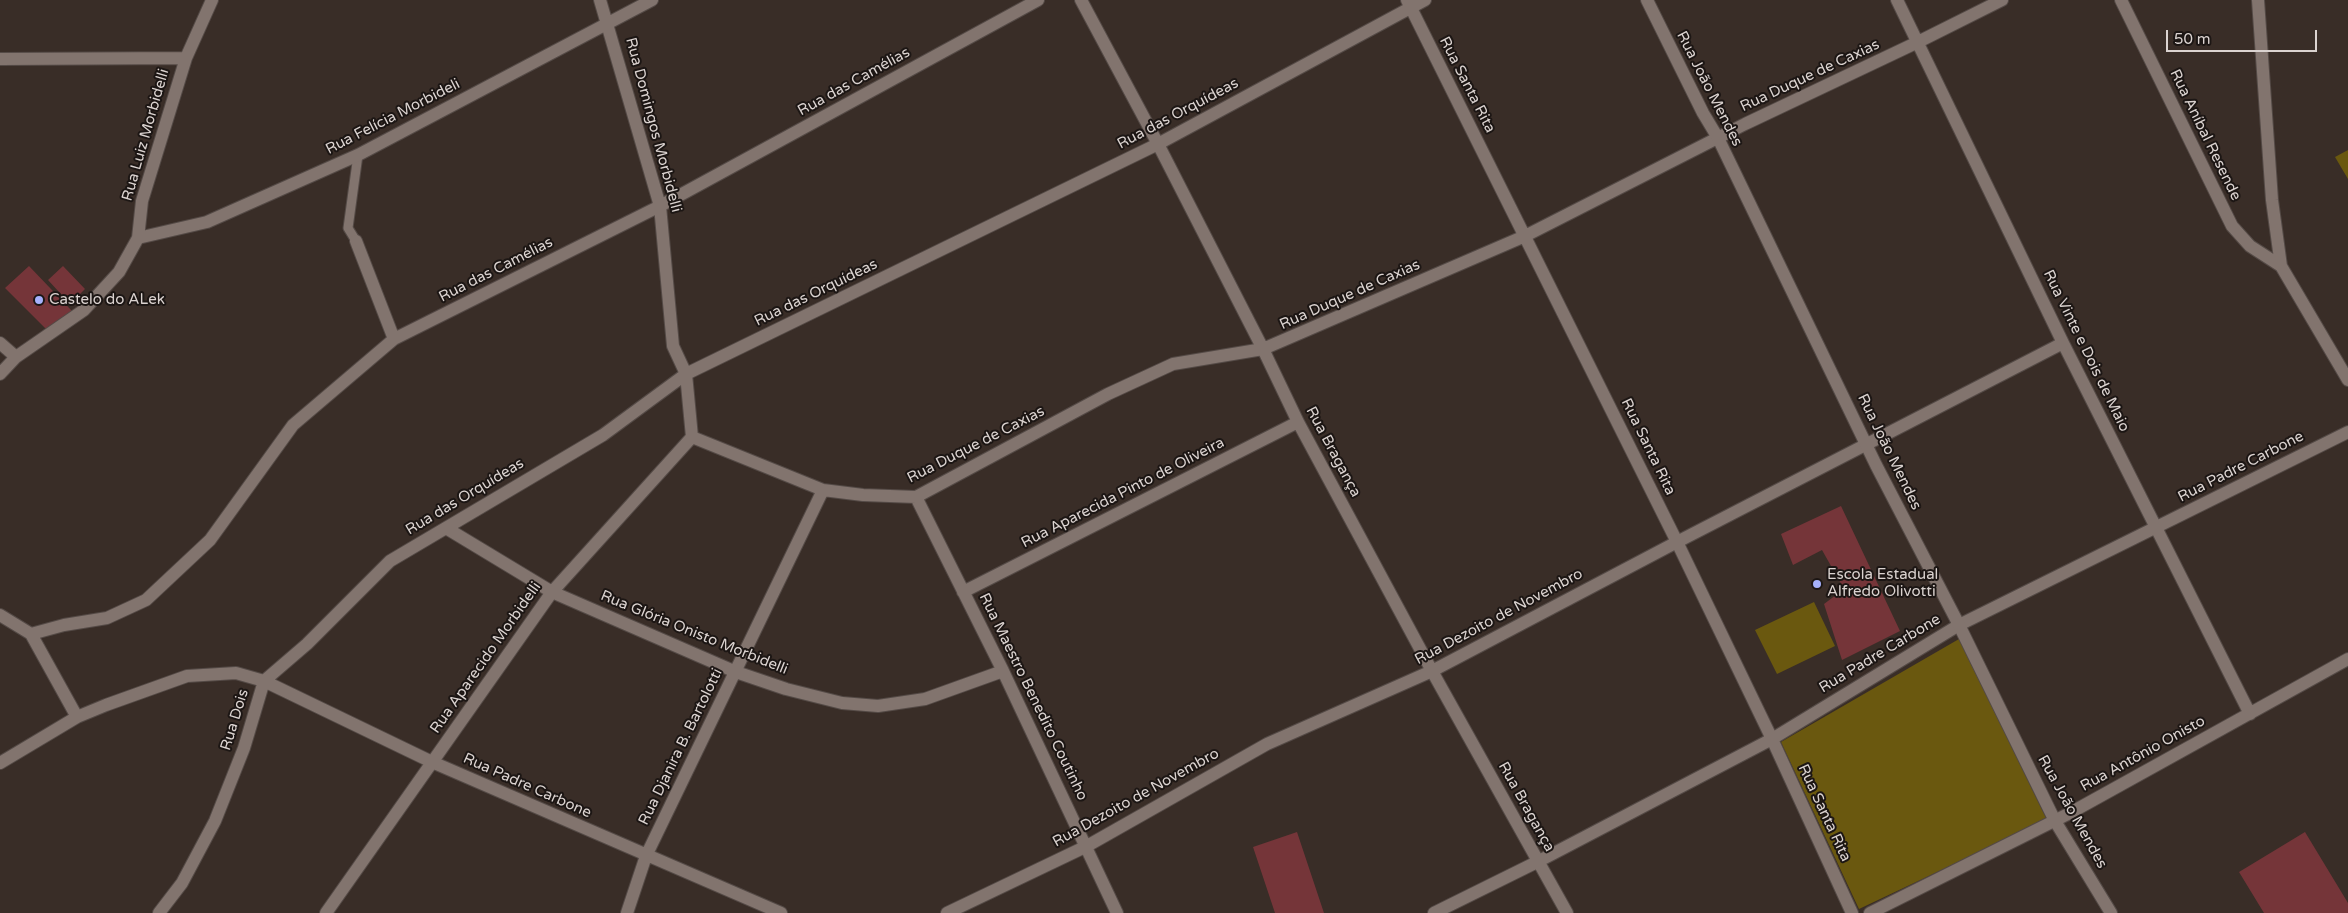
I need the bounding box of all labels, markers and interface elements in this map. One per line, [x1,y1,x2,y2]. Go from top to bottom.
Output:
scale bar [2168,20,2319,52]
street label: Rua João Mendes [1672,28,1746,150]
text: 50 m [2174,30,2211,48]
street label: Rua Santa Rita [1435,34,1499,136]
street label: Rua Domingos Morbidelli [621,36,685,214]
street label: Rua Duque de Caxias [1737,36,1883,116]
street label: Rua das Camélias [795,44,913,120]
street label: Rua Luiz Morbidelli [119,67,173,203]
street label: Rua Aníbal Resende [2165,67,2245,203]
street label: Rua das Orquídeas [1114,74,1242,154]
street label: Rua Felícia Morbideli [323,75,463,159]
street label: Rua das Camélias [436,234,556,306]
street label: Rua das Orquídeas [752,255,880,331]
street label: Rua Duque de Caxias [1277,256,1423,334]
street label: Rua Vinte e Dois de Maio [2039,267,2133,435]
place label: Castelo do ALek [49,291,165,309]
marker: Castelo do ALek [33,294,45,306]
street label: Rua João Mendes [1853,391,1925,513]
street label: Rua Santa Rita [1617,396,1679,498]
street label: Rua Duque de Caxias [904,403,1048,487]
street label: Rua Bragança [1302,404,1364,500]
street label: Rua Padre Carbone [2175,428,2307,506]
street label: Rua Aparecida Pinto de Oliveira [1018,434,1228,552]
street label: Rua das Orquídeas [403,455,527,539]
street label: Rua Dezoito de Novembro [1412,565,1586,669]
place label: Escola Estadual Alfredo Olivotti [1827,566,1938,601]
marker: Escola Estadual Alfredo Olivotti [1811,578,1823,590]
street label: Rua Aparecido Morbidelli [427,579,545,737]
street label: Rua Glória Onisto Morbidelli [598,587,790,679]
street label: Rua Maestro Benedito Coutinho [975,590,1091,804]
street label: Rua Padre Carbone [1816,611,1944,697]
street label: Rua Djanira B. Bartolotti [635,666,727,828]
street label: Rua Dois [217,687,253,753]
street label: Rua Antônio Onisto [2078,712,2208,796]
street label: Rua Dezoito de Novembro [1050,745,1222,851]
street label: Rua Padre Carbone [460,750,594,822]
street label: Rua João Mendes [2033,752,2111,872]
street label: Rua Bragança [1494,759,1558,855]
street label: Rua Santa Rita [1794,761,1854,865]

